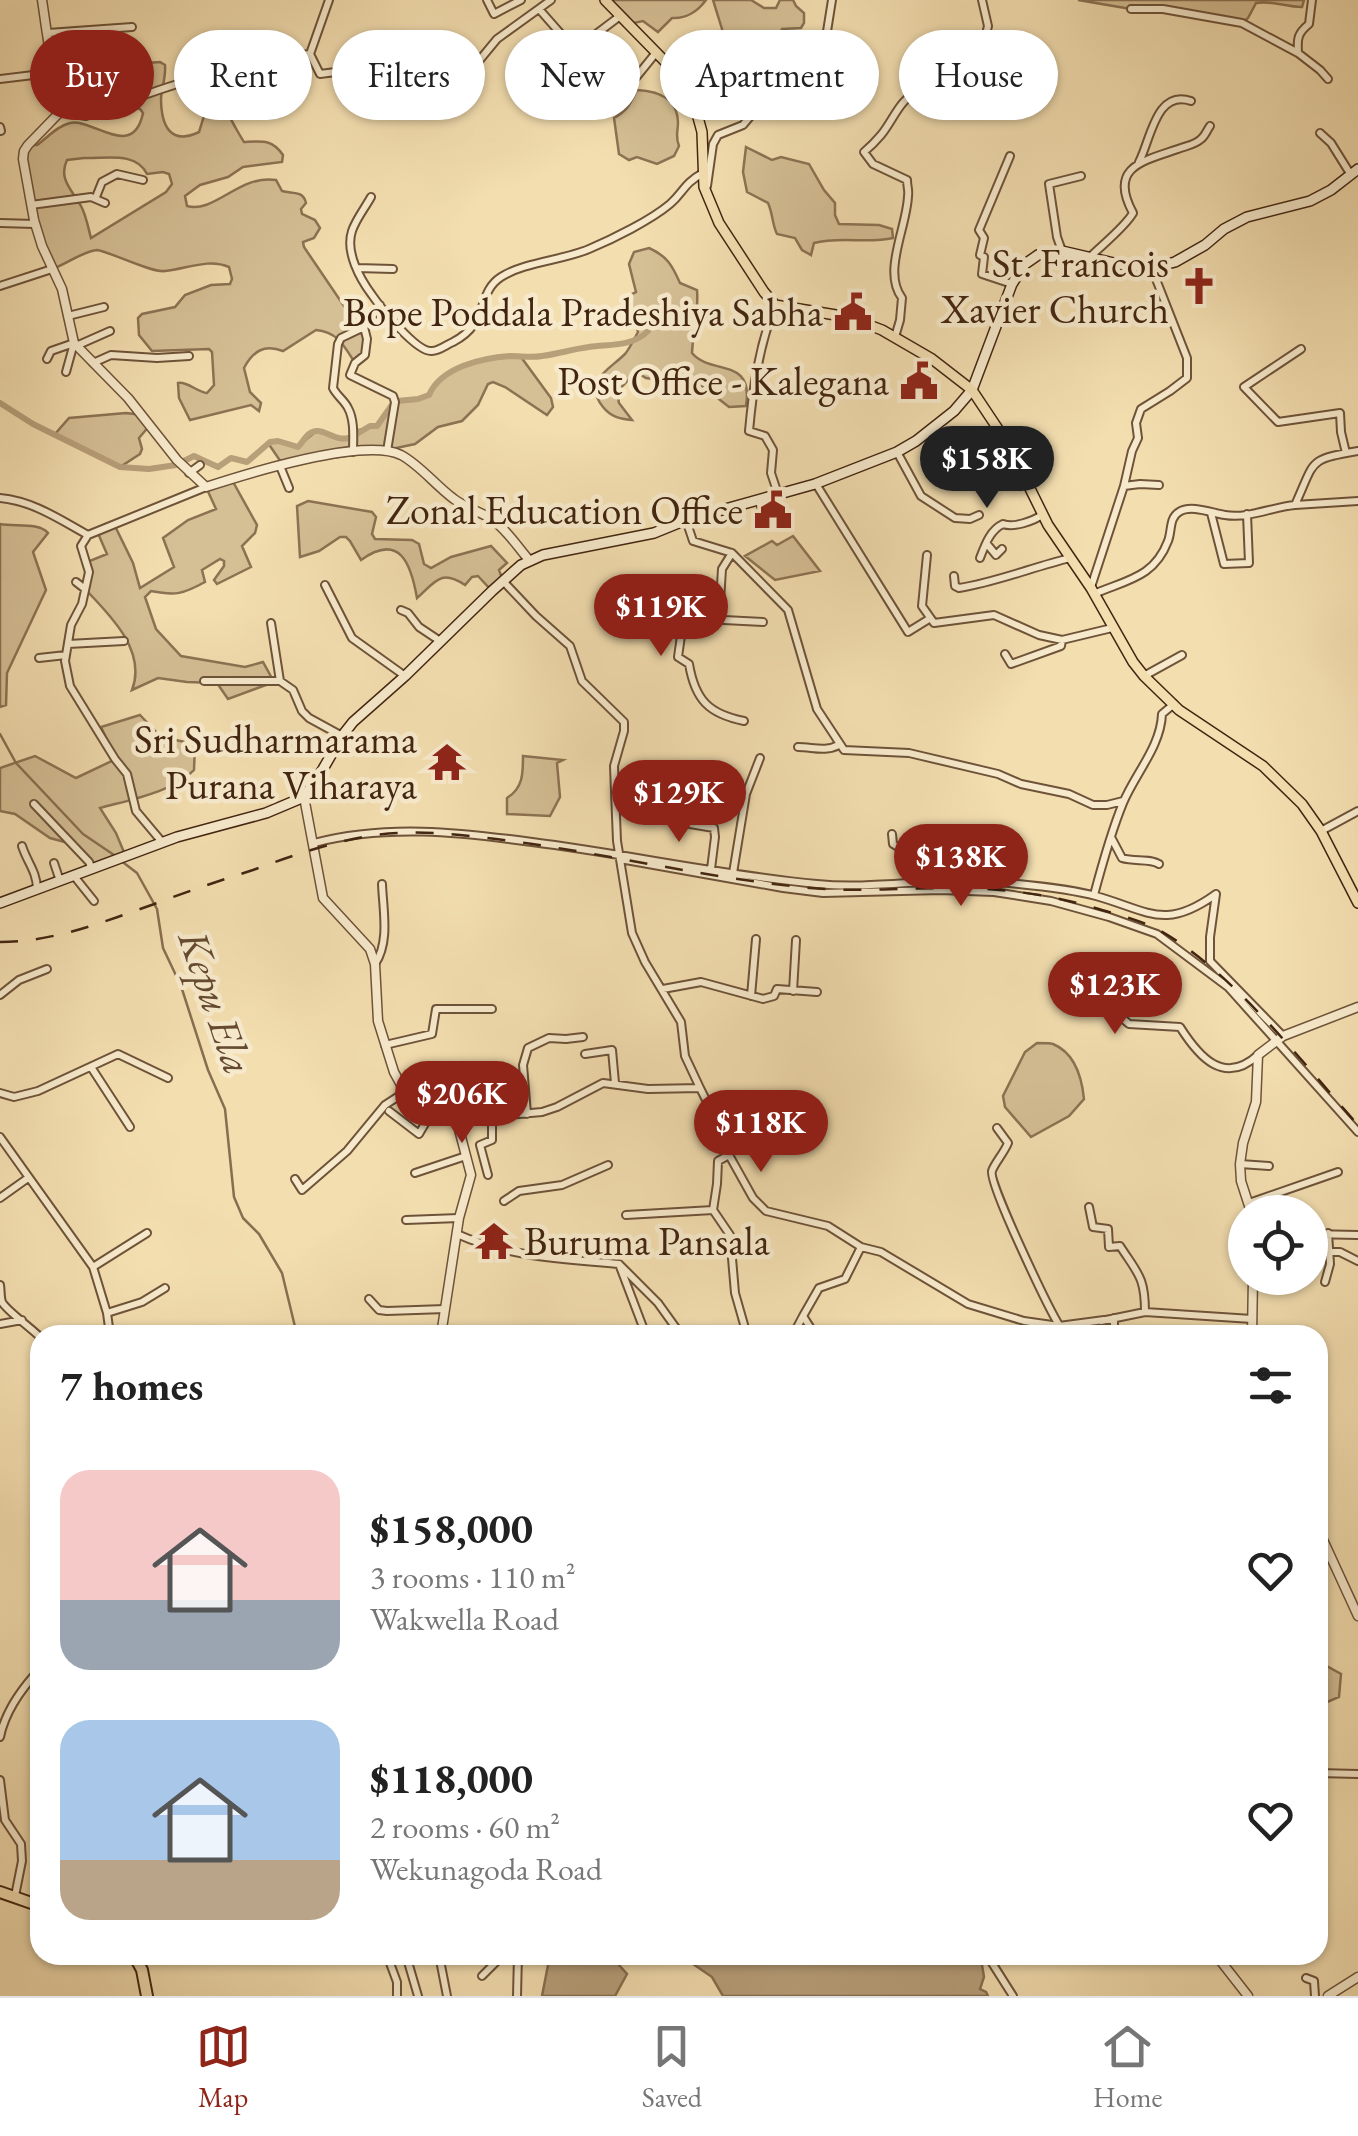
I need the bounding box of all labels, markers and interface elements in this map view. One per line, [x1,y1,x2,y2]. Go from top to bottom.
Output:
chip: Buy [30,30,154,120]
chip: Rent [174,30,312,120]
chip: Filters [332,30,485,120]
chip: New [505,30,640,120]
chip: Apartment [660,30,879,120]
chip: House [899,30,1058,120]
place label: St. Francois Xavier Church [940,237,1169,335]
church icon: St. Francois Xavier Church [1178,265,1220,307]
place label: Bope Poddala Pradeshiya Sabha [343,286,823,338]
public building icon: Bope Poddala Pradeshiya Sabha [832,291,874,333]
place label: Post Office - Kalegana [557,355,889,407]
public building icon: Post Office - Kalegana [898,360,940,402]
pin: $158K [917,426,1057,511]
text: $158K [942,437,1032,479]
place label: Zonal Education Office [386,484,743,536]
public building icon: Zonal Education Office [752,489,794,531]
pin: $119K [591,574,731,659]
text: $119K [616,585,706,627]
place label: Sri Sudharmarama Purana Viharaya [134,713,417,811]
temple icon: Sri Sudharmarama Purana Viharaya [426,741,468,783]
pin: $129K [609,760,749,845]
text: $129K [634,771,724,813]
pin: $138K [891,824,1031,909]
text: $138K [916,835,1006,877]
water label: Kepu Ela [165,922,266,1081]
pin: $123K [1045,952,1185,1037]
text: $123K [1070,963,1160,1005]
pin: $206K [392,1061,532,1146]
text: $206K [417,1072,507,1114]
pin: $118K [691,1090,831,1175]
text: $118K [716,1101,806,1143]
map controls [1228,1195,1328,1295]
button: locate [1228,1195,1328,1295]
place label: Buruma Pansala [524,1215,770,1267]
temple icon: Buruma Pansala [473,1220,515,1262]
text: 7 homes [60,1358,203,1413]
icon: filters [1243,1358,1298,1413]
text: $158,000 [370,1501,533,1556]
icon: home [140,1510,260,1630]
icon: heart [1243,1543,1298,1598]
text: 3 rooms · 110 m² [370,1556,576,1598]
text: Wakwella Road [370,1598,559,1640]
text: $118,000 [370,1751,533,1806]
icon: home [140,1760,260,1880]
icon: heart [1243,1793,1298,1848]
text: 2 rooms · 60 m² [370,1806,560,1848]
text: Wekunagoda Road [370,1848,602,1890]
tab: Map [196,2019,251,2115]
tab: Saved [642,2019,702,2115]
tab: Home [1093,2019,1162,2115]

